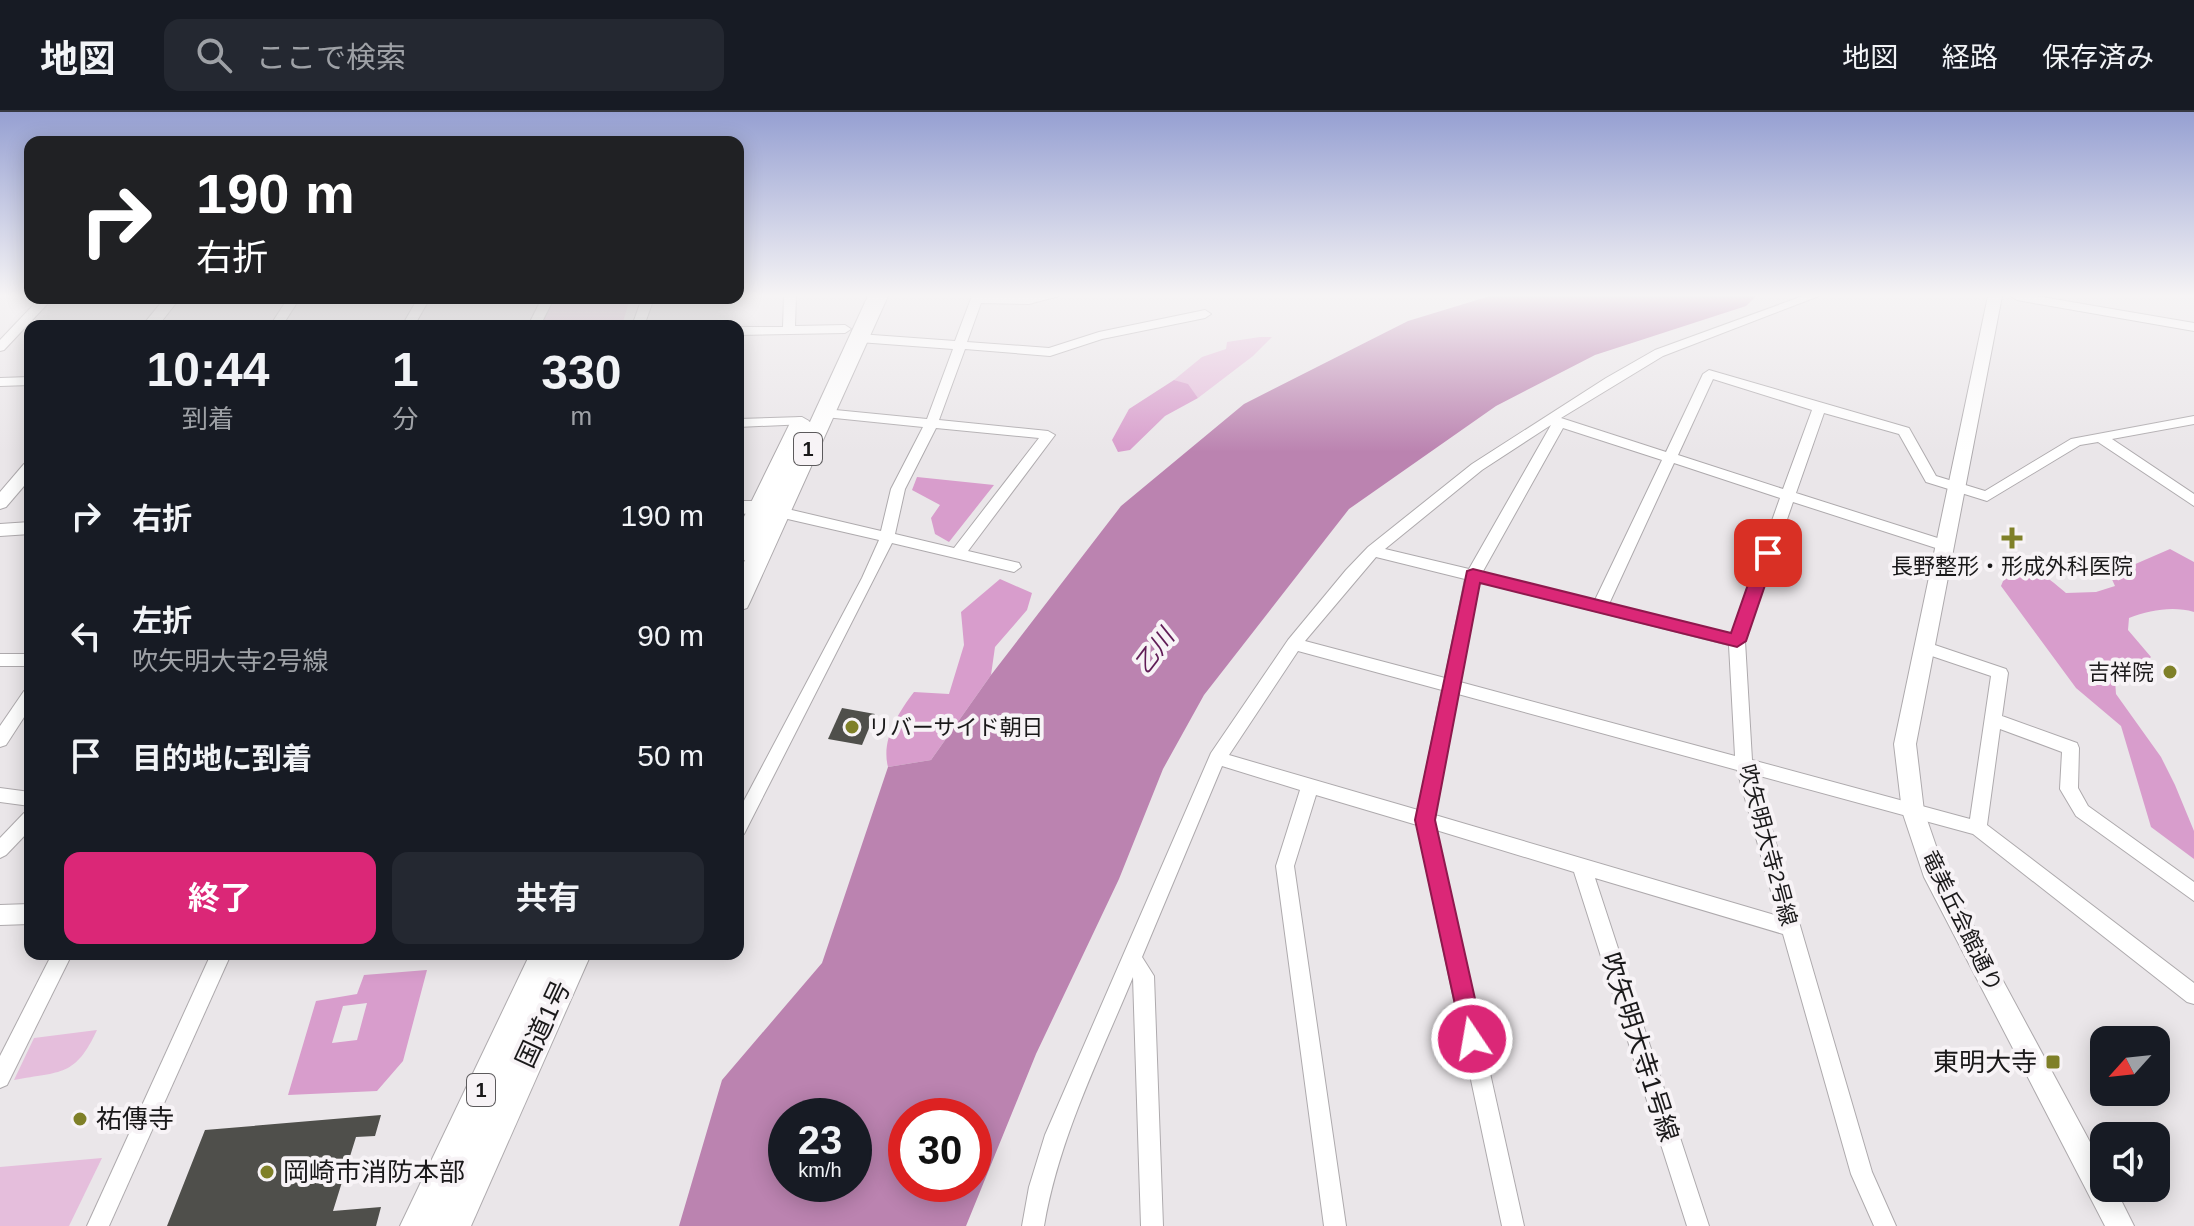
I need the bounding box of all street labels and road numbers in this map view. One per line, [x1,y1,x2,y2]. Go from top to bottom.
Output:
road number: 1 [794,433,822,465]
street label: 吹矢明大寺2号線 [1734,761,1802,929]
street label: 竜美丘会館通り [1917,846,2007,996]
street label: 吹矢明大寺1号線 [1595,949,1685,1145]
street label: 国道1号 [510,976,576,1072]
road number: 1 [467,1074,495,1106]

